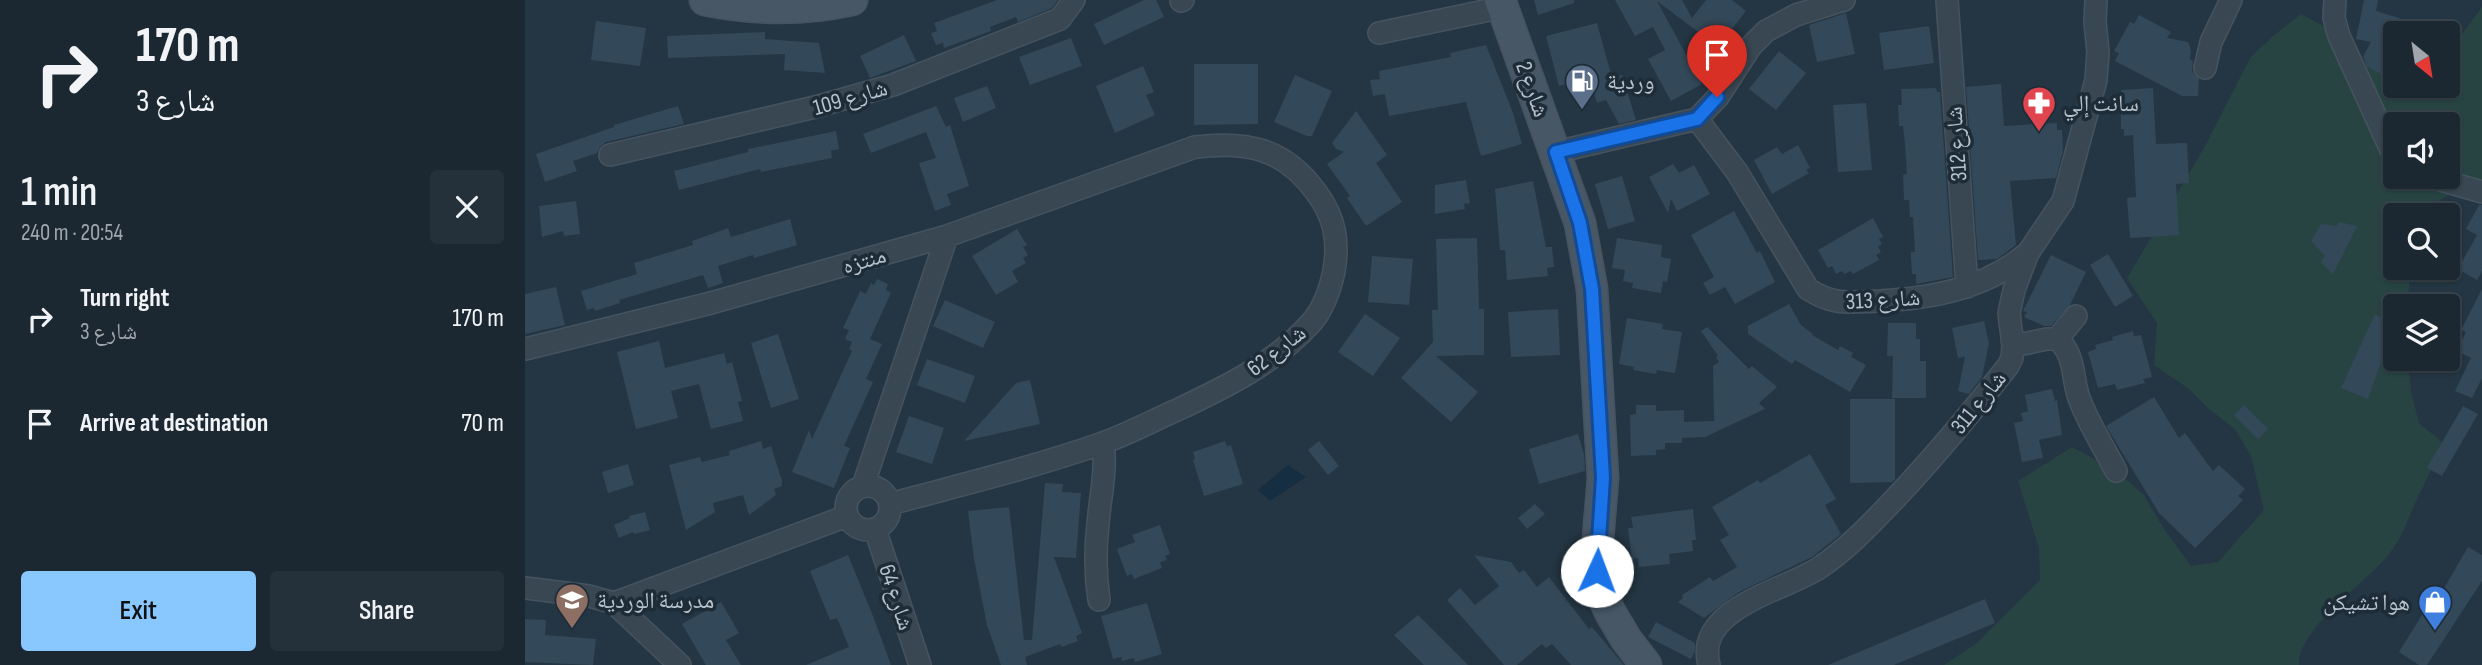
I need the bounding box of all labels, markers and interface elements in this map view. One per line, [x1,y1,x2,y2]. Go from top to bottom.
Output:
text: 170 m [136,17,240,76]
north arrow [2383,21,2461,98]
map controls [2383,21,2460,371]
pin [1687,25,1747,97]
icon: right [21,28,112,119]
icon: arrive [1698,36,1736,74]
street label: شارع 2 [1509,58,1555,121]
fuel station icon: وردية [1563,62,1601,111]
place label: وردية [1607,68,1654,96]
street label: شارع 109 [810,74,891,122]
text: شارع 3 [136,82,215,121]
pharmacy icon: سانت إلي [2020,84,2058,133]
place label: سانت إلي [2063,90,2139,122]
street label: شارع 312 [1940,106,1974,182]
button: sound [2383,112,2460,189]
text: 1 min [21,167,97,218]
button: close [430,170,504,244]
button: search [2383,203,2460,280]
text: 240 m · 20:54 [21,219,123,247]
street label: منتزه [839,241,889,281]
text: Turn right [80,283,169,314]
street label: شارع 313 [1845,284,1921,316]
button: layers [2383,294,2460,371]
icon: right [21,300,59,338]
text: 170 m [452,303,504,334]
text: شارع 3 [80,318,137,346]
street label: شارع 62 [1242,319,1312,382]
street label: شارع 311 [1945,365,2013,440]
icon: arrive [21,405,59,443]
text: Arrive at destination [80,408,268,439]
text: 70 m [461,408,504,439]
position arrow [1560,534,1634,608]
street label: شارع 64 [872,561,920,634]
button: Exit [21,571,256,651]
button: Share [270,571,504,651]
school or university icon: مدرسة الوردية [553,581,591,630]
shop icon: هوا تشيكن [2416,583,2454,632]
place label: مدرسة الوردية [597,587,714,615]
place label: هوا تشيكن [2323,589,2410,617]

